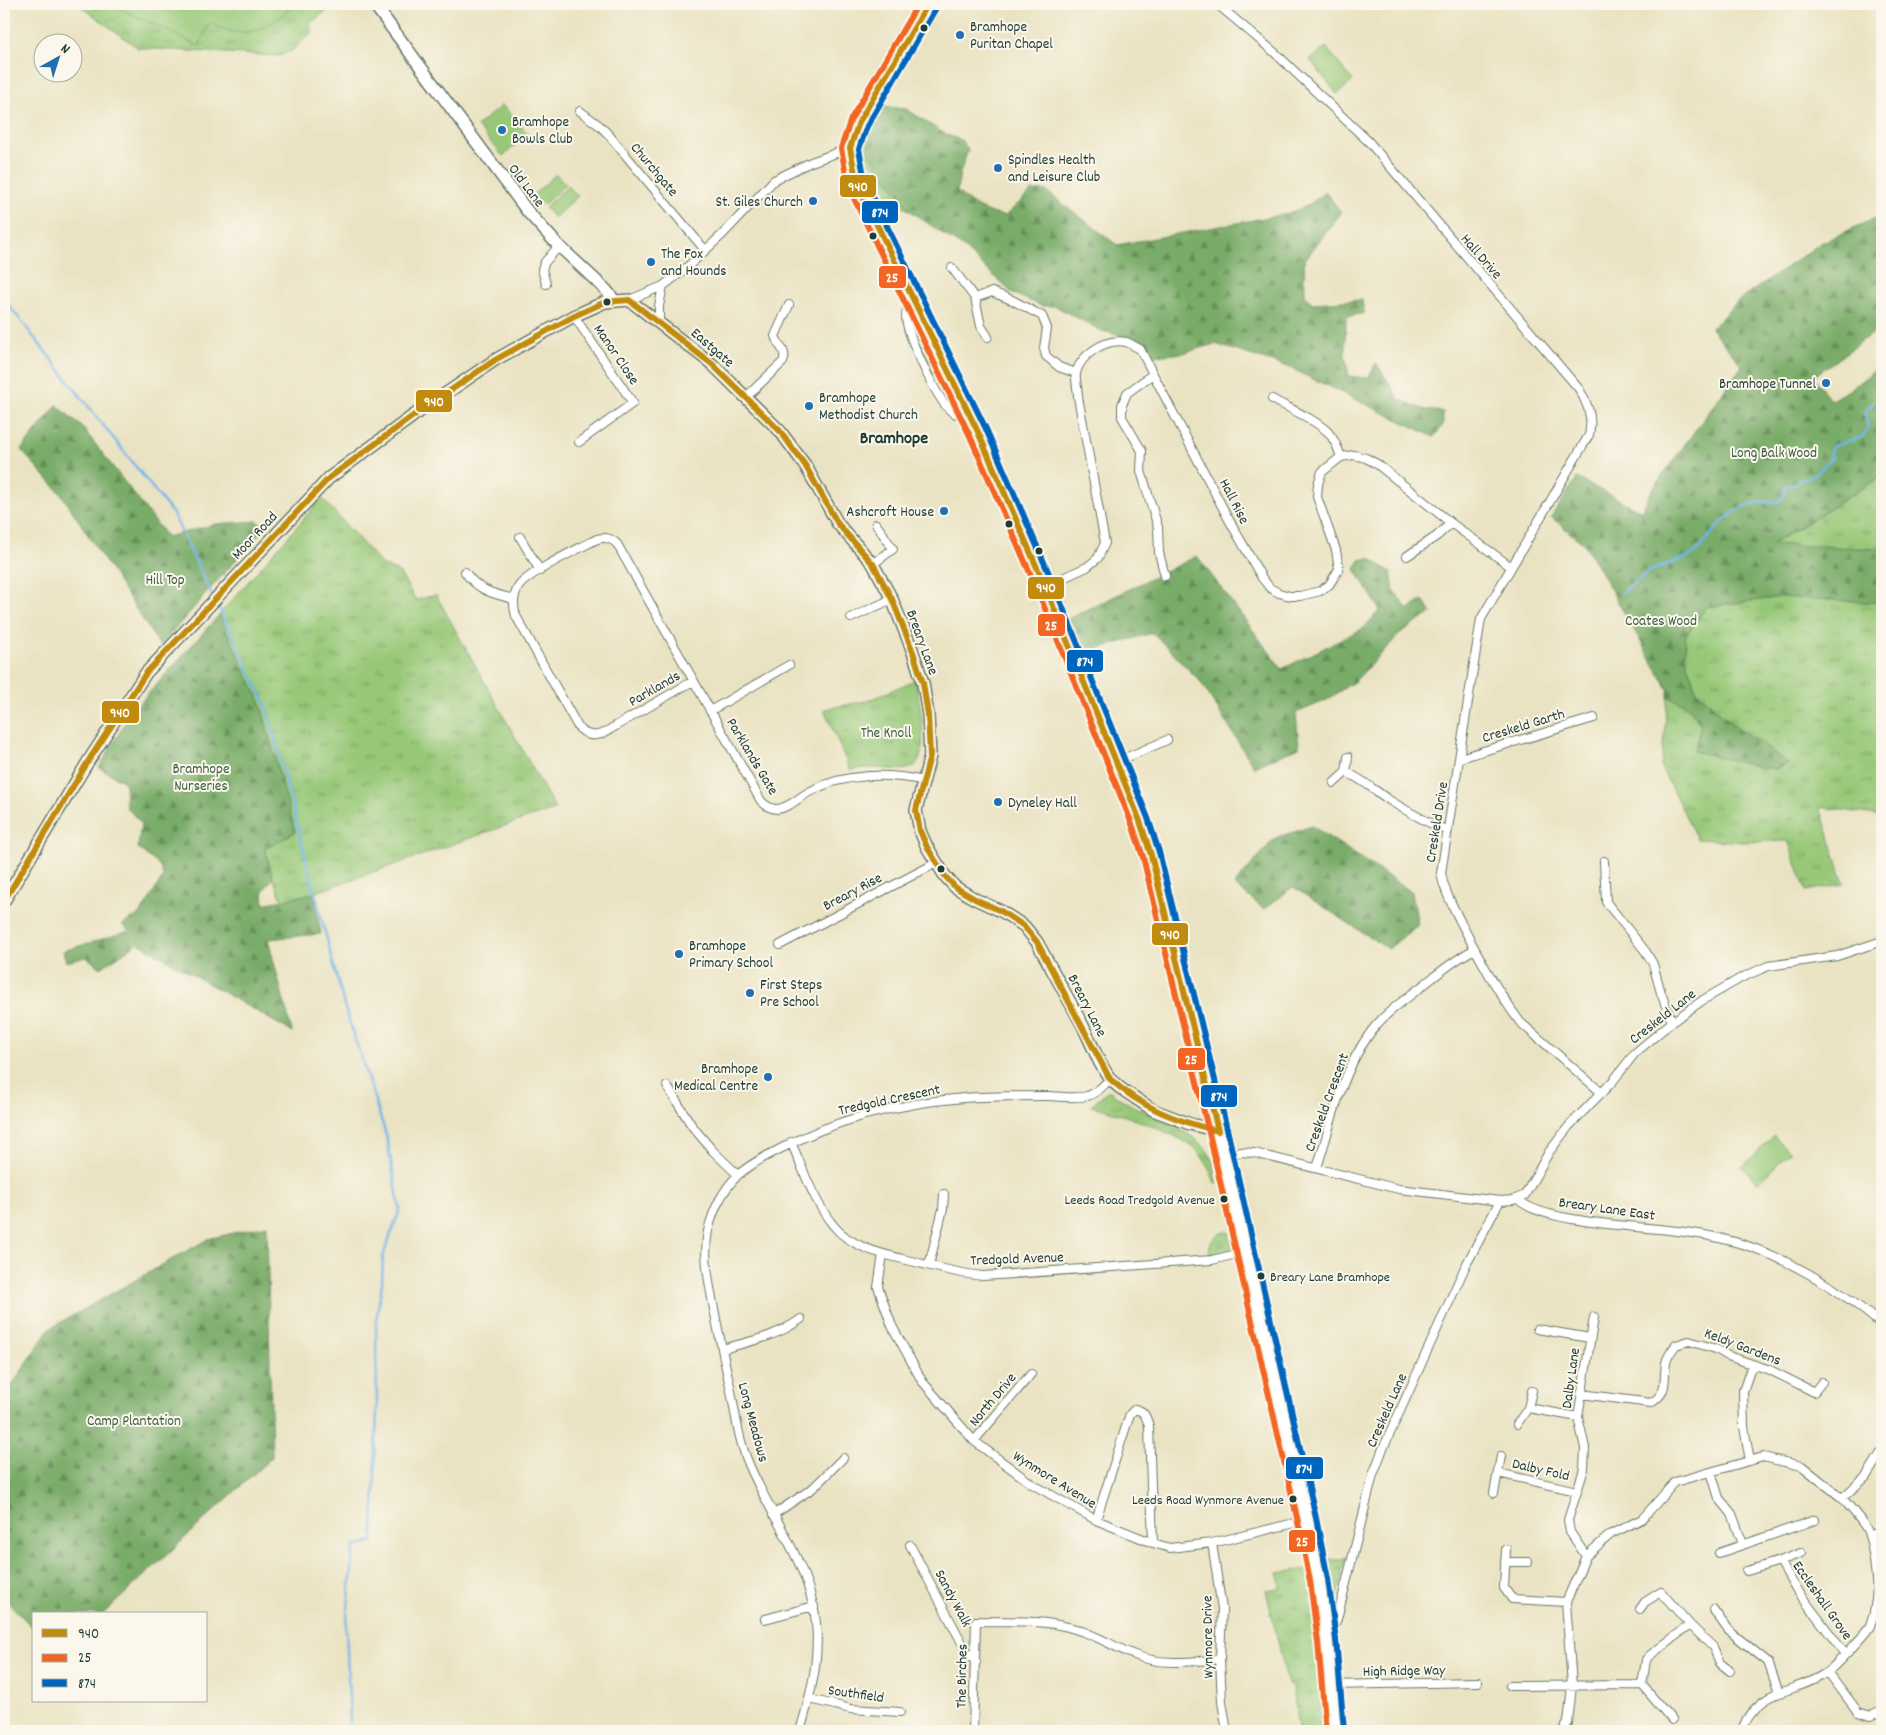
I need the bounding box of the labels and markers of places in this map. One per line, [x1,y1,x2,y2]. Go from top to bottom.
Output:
place label: Bramhope Puritan Chapel [970,17,1053,56]
unlabelled marker [919,23,929,33]
marker: Bramhope Puritan Chapel [954,29,966,41]
place label: Bramhope Bowls Club [512,112,573,151]
marker: Bramhope Bowls Club [496,124,508,136]
place label: Spindles Health and Leisure Club [1008,150,1100,189]
marker: Spindles Health and Leisure Club [992,162,1004,174]
place label: St. Giles Church [715,192,803,214]
marker: St. Giles Church [807,195,819,207]
unlabelled marker [868,231,878,241]
place label: The Fox and Hounds [661,244,727,283]
marker: The Fox and Hounds [645,256,657,268]
unlabelled marker [602,297,612,307]
place label: Bramhope Tunnel [1719,374,1816,396]
marker: Bramhope Tunnel [1820,377,1832,389]
place label: Bramhope Methodist Church [819,388,918,427]
marker: Bramhope Methodist Church [803,400,815,412]
place label: Ashcroft House [846,502,934,524]
marker: Ashcroft House [938,505,950,517]
unlabelled marker [1004,519,1014,529]
unlabelled marker [1034,546,1044,556]
place label: Dyneley Hall [1008,793,1077,815]
marker: Dyneley Hall [992,796,1004,808]
unlabelled marker [936,864,946,874]
place label: Bramhope Primary School [689,936,773,975]
marker: Bramhope Primary School [673,948,685,960]
place label: First Steps Pre School [760,975,822,1014]
marker: First Steps Pre School [744,987,756,999]
place label: Bramhope Medical Centre [674,1059,758,1098]
marker: Bramhope Medical Centre [762,1071,774,1083]
place label: Leeds Road Tredgold Avenue [1065,1191,1215,1211]
marker: Leeds Road Tredgold Avenue [1219,1194,1229,1204]
place label: Breary Lane Bramhope [1270,1268,1390,1288]
marker: Breary Lane Bramhope [1256,1271,1266,1281]
place label: Leeds Road Wynmore Avenue [1132,1491,1284,1511]
marker: Leeds Road Wynmore Avenue [1288,1494,1298,1504]

